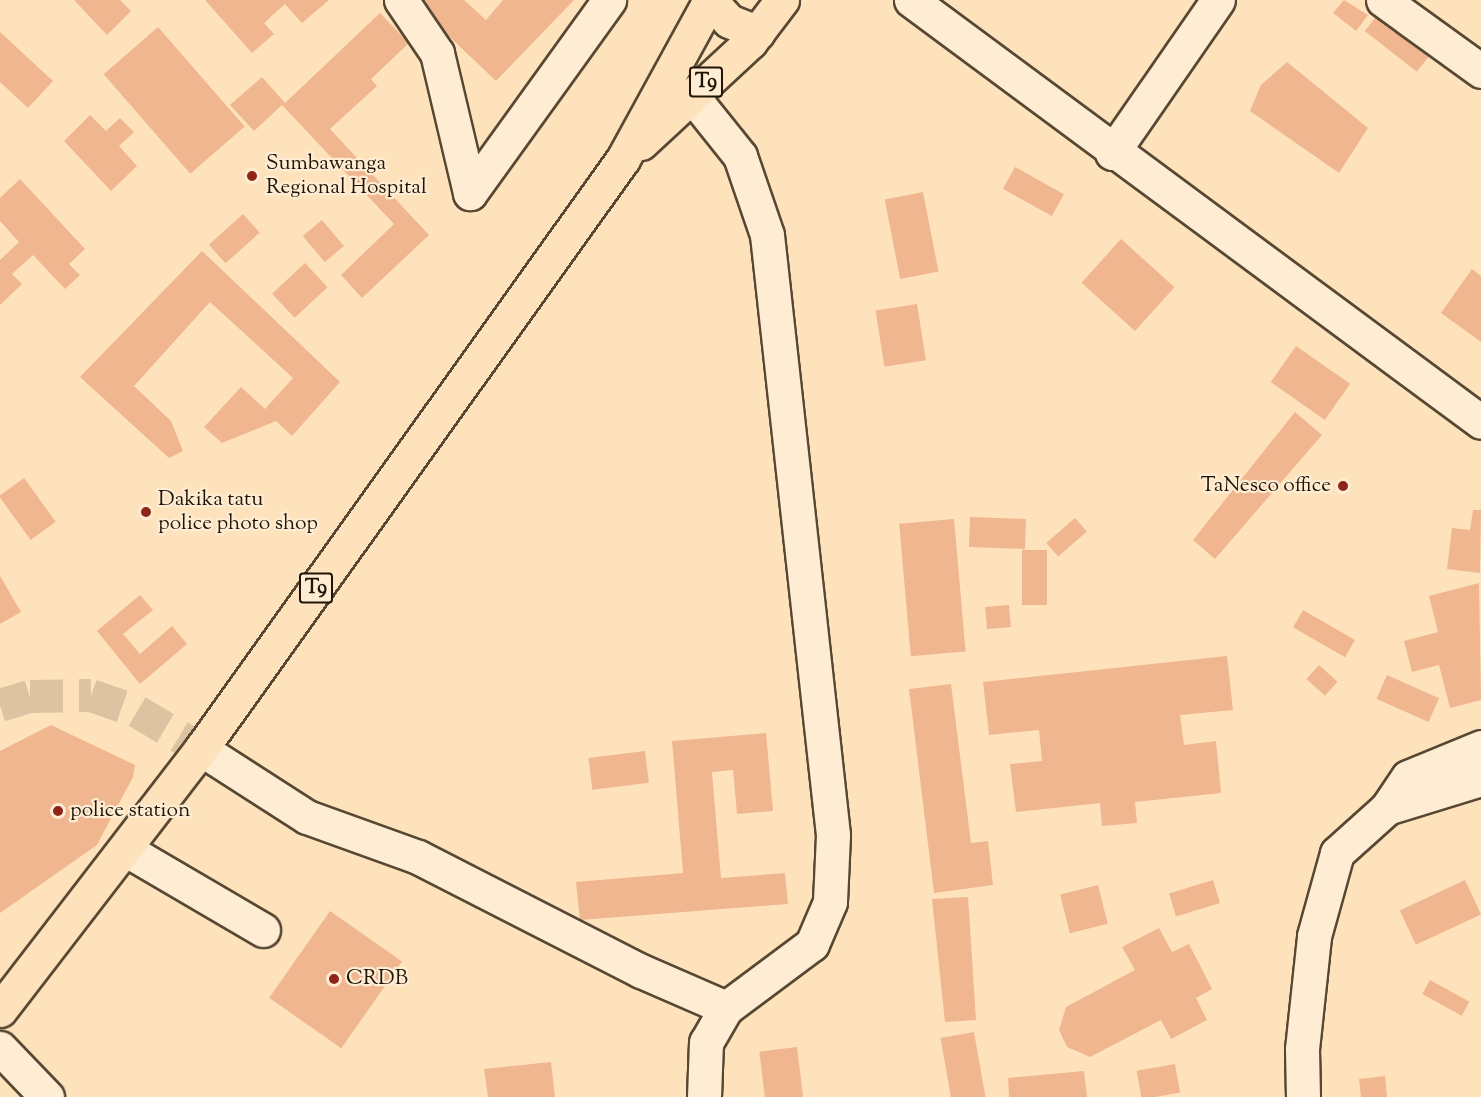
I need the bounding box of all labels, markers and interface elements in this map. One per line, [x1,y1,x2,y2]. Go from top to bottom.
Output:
road number: T9 [688,65,724,99]
place label: Sumbawanga Regional Hospital [266,151,427,201]
marker: Sumbawanga Regional Hospital [243,167,261,185]
place label: TaNesco office [1201,473,1331,499]
marker: TaNesco office [1336,479,1350,493]
place label: Dakika tatu police photo shop [158,487,318,537]
marker: Dakika tatu police photo shop [139,505,153,519]
road number: T9 [298,571,334,605]
place label: police station [70,798,190,824]
marker: police station [51,804,65,818]
place label: CRDB [346,966,408,992]
marker: CRDB [327,972,341,986]

